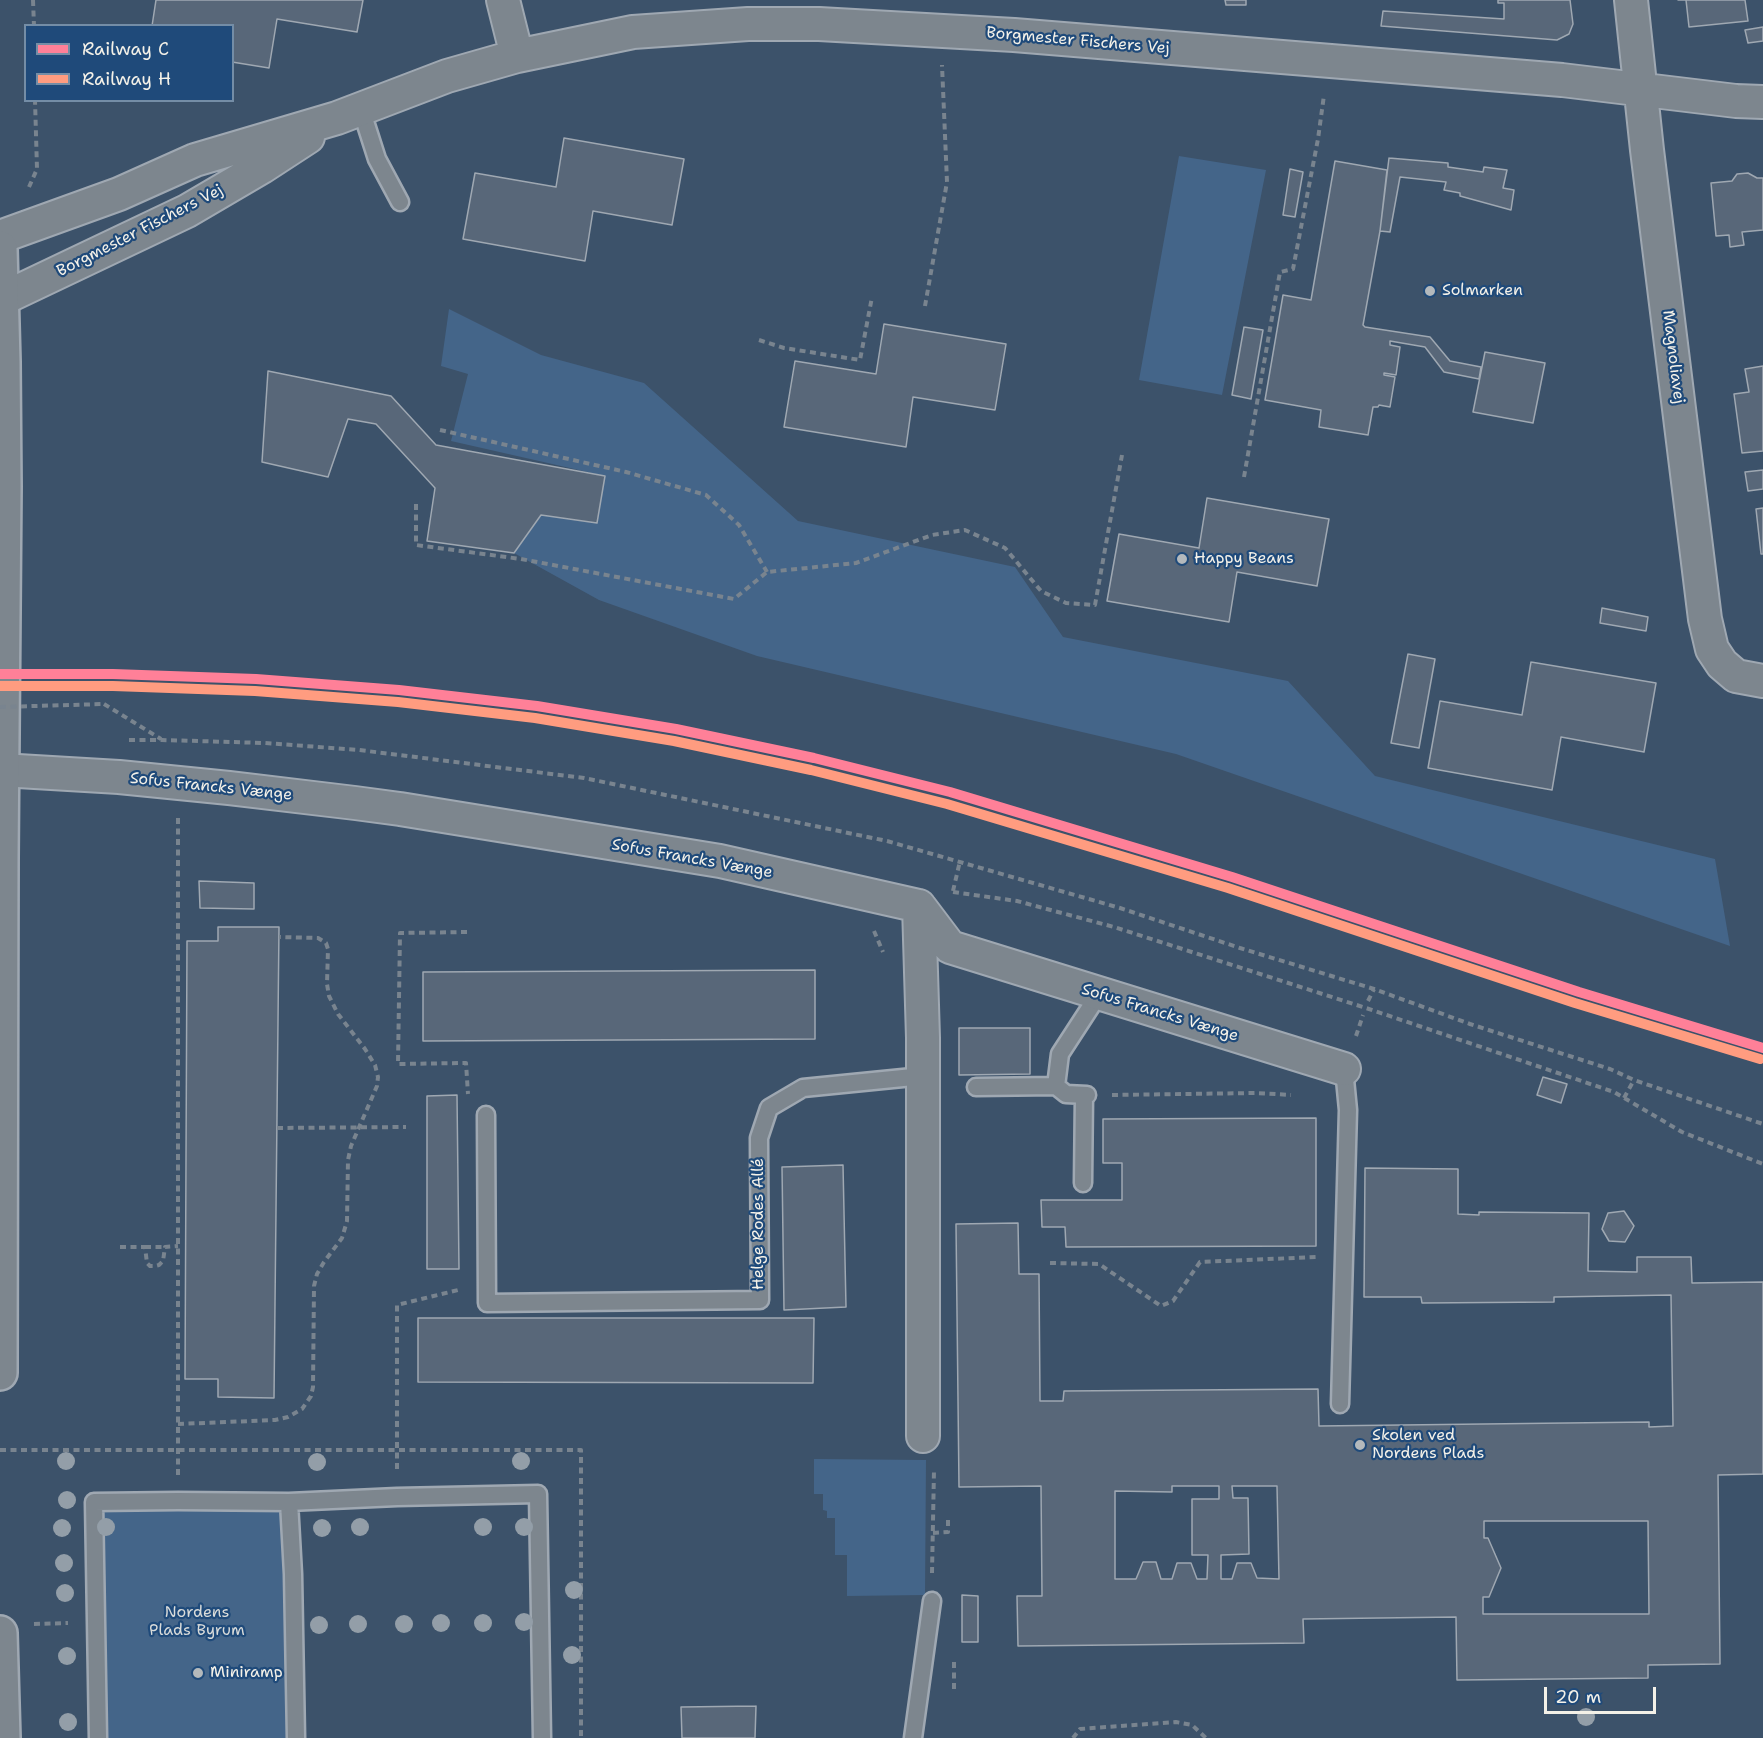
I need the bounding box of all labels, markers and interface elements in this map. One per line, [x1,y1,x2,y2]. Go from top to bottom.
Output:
street label: Borgmester Fischers Vej [986,23,1170,59]
legend [24,24,234,102]
text: Railway C [82,37,169,61]
text: Railway H [82,67,171,91]
street label: Borgmester Fischers Vej [54,181,226,281]
place label: Solmarken [1442,281,1523,301]
marker: Solmarken [1423,284,1437,298]
street label: Magnoliavej [1658,309,1688,405]
place label: Happy Beans [1194,549,1294,569]
marker: Happy Beans [1175,552,1189,566]
street label: Sofus Francks Vænge [129,769,293,805]
street label: Sofus Francks Vænge [610,835,774,883]
street label: Sofus Francks Vænge [1079,980,1241,1046]
street label: Helge Rodes Allé [749,1158,769,1290]
place label: Skolen ved Nordens Plads [1372,1426,1484,1464]
marker: Skolen ved Nordens Plads [1353,1438,1367,1452]
park label: Nordens Plads Byrum [149,1603,245,1641]
place label: Miniramp [210,1663,283,1683]
marker: Miniramp [191,1666,205,1680]
scale bar [1547,1675,1660,1713]
text: 20 m [1555,1685,1601,1709]

